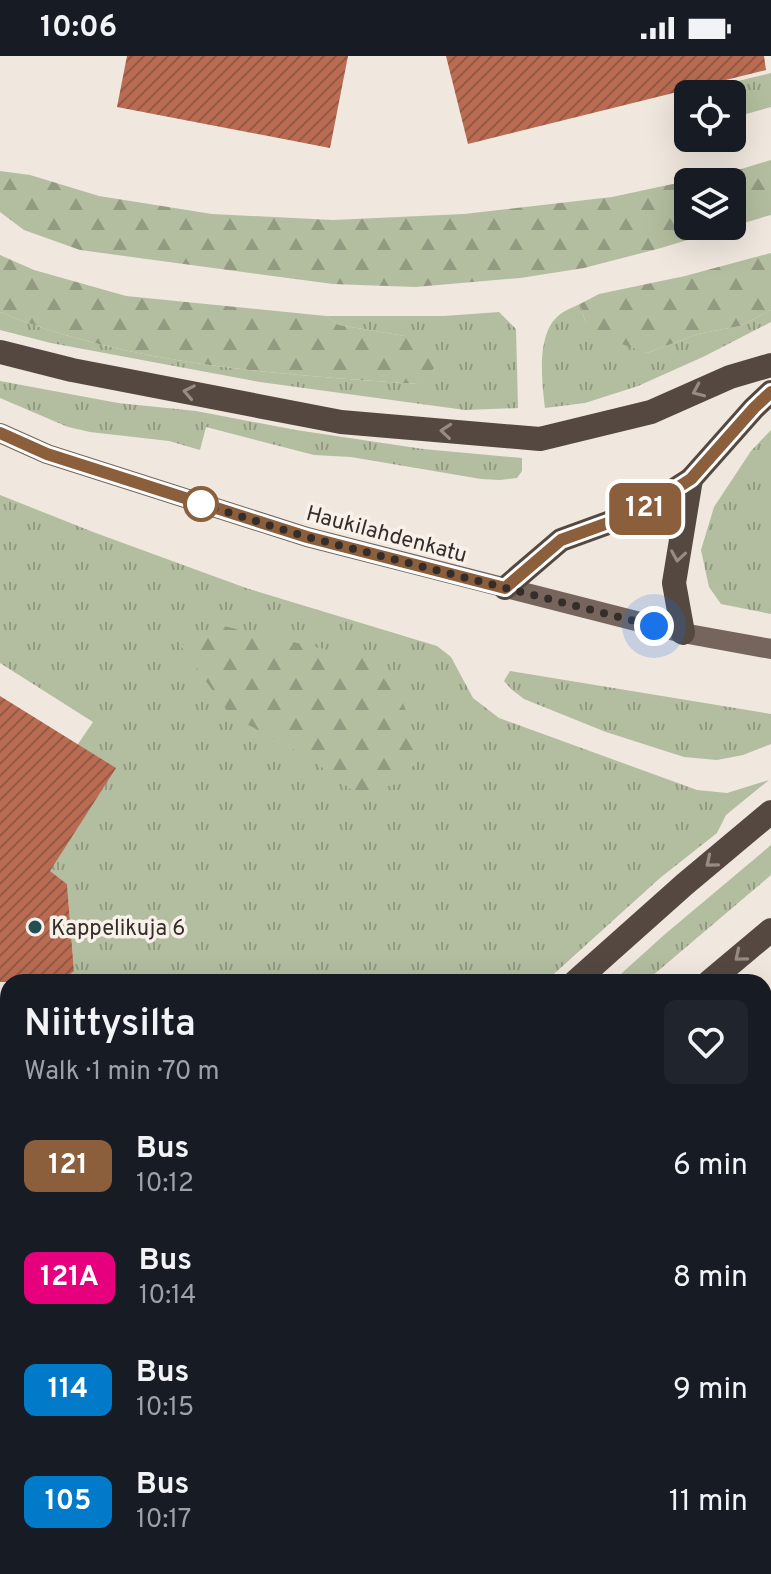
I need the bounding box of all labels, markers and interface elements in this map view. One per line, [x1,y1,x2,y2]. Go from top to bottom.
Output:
text: 10:06 [40,10,117,47]
map controls [674,80,746,240]
button: locate [674,80,746,152]
button: layers [674,168,746,240]
one-way arrow [692,382,706,398]
one-way arrow [182,385,196,402]
one-way arrow [439,423,452,440]
line badge: 121 [599,483,691,535]
unlabelled marker [184,487,218,521]
text: 121 [625,491,665,527]
street label: Haukilahdenkatu [303,501,470,570]
one-way arrow [671,550,688,563]
your location [634,606,674,646]
one-way arrow [706,852,720,867]
place label: Kappelikuja 6 [51,916,185,943]
marker: Kappelikuja 6 [26,918,44,936]
one-way arrow [735,946,749,961]
button: heart [664,1000,748,1084]
text: Niittysilta [24,1001,196,1050]
text: Walk · 1 min · 70 m [24,1056,220,1089]
text: Bus [136,1131,189,1168]
text: 121 [48,1148,88,1184]
text: 6 min [673,1148,748,1185]
text: 10:12 [136,1168,194,1201]
text: Bus [139,1243,192,1280]
text: 121A [40,1260,99,1296]
text: 8 min [673,1260,748,1297]
text: 10:14 [139,1280,196,1313]
text: Bus [136,1355,189,1392]
text: 114 [48,1372,88,1408]
text: 9 min [673,1372,748,1409]
text: 10:15 [136,1392,194,1425]
text: Bus [136,1467,189,1504]
text: 105 [45,1484,91,1520]
text: 11 min [669,1484,748,1521]
text: 10:17 [136,1504,191,1537]

